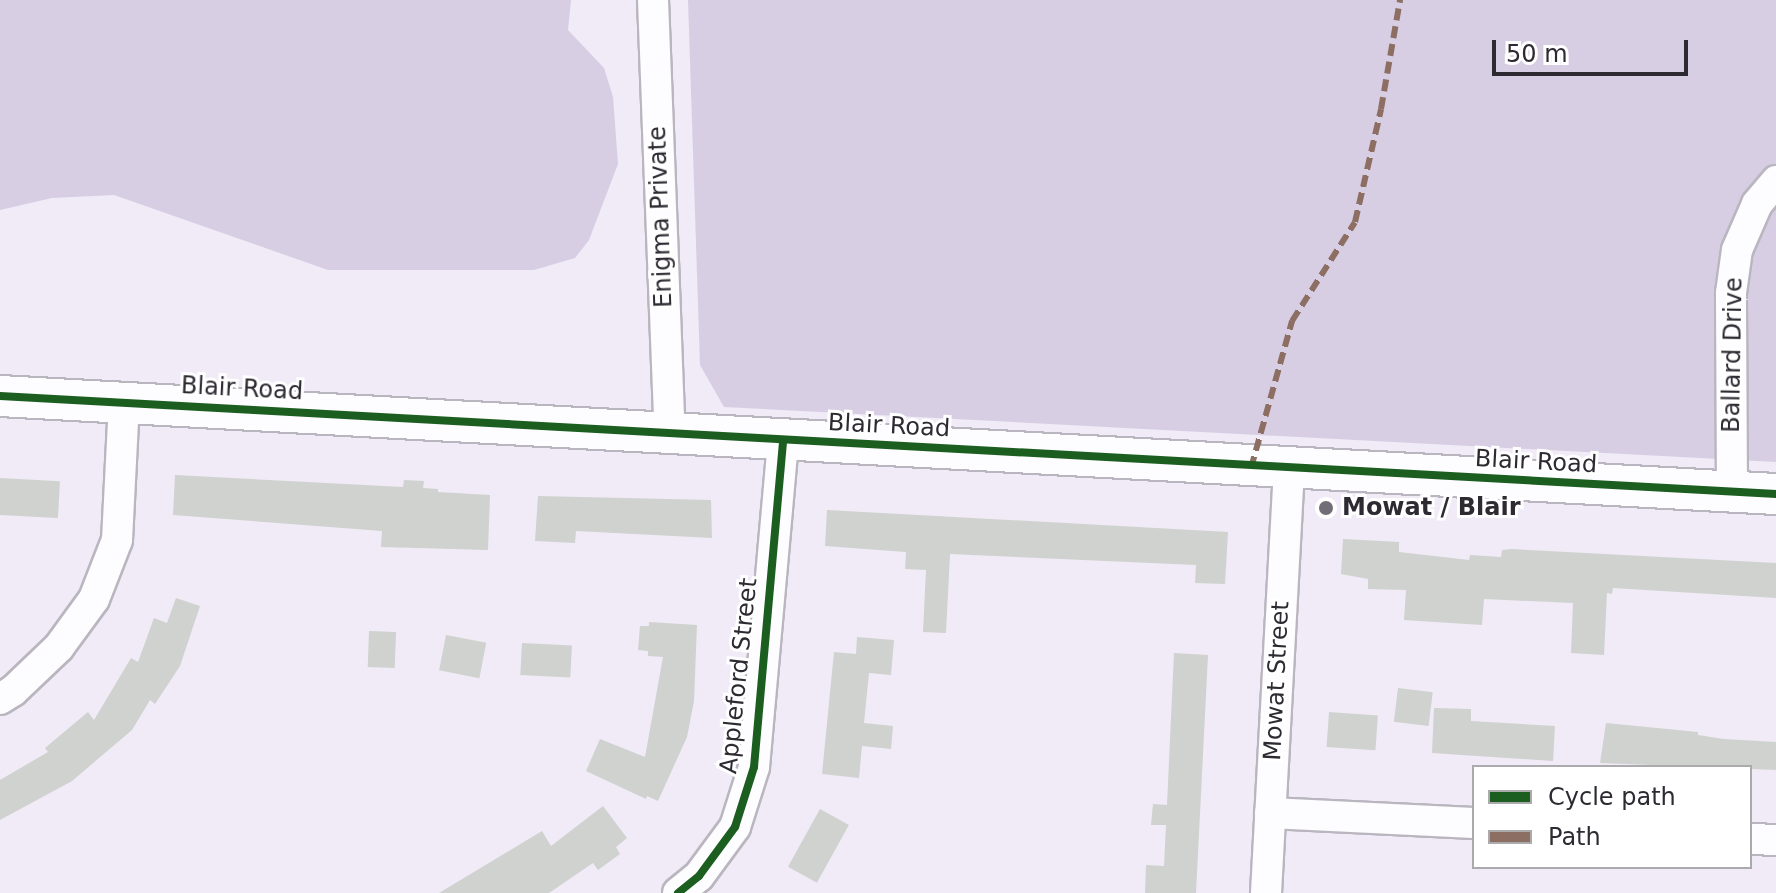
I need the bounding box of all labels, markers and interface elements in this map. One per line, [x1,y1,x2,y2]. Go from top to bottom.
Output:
scale bar [1496,24,1692,74]
text: 50 m [1506,40,1568,68]
street label: Enigma Private [643,126,679,308]
street label: Ballard Drive [1717,277,1749,433]
street label: Blair Road [180,371,304,407]
street label: Blair Road [827,408,951,444]
street label: Blair Road [1474,444,1598,480]
place label: Mowat / Blair [1342,494,1520,522]
marker: Mowat / Blair [1317,499,1335,517]
street label: Appleford Street [714,577,764,775]
street label: Mowat Street [1258,601,1296,761]
legend [1472,765,1752,869]
text: Cycle path [1548,783,1676,811]
text: Path [1548,823,1601,851]

